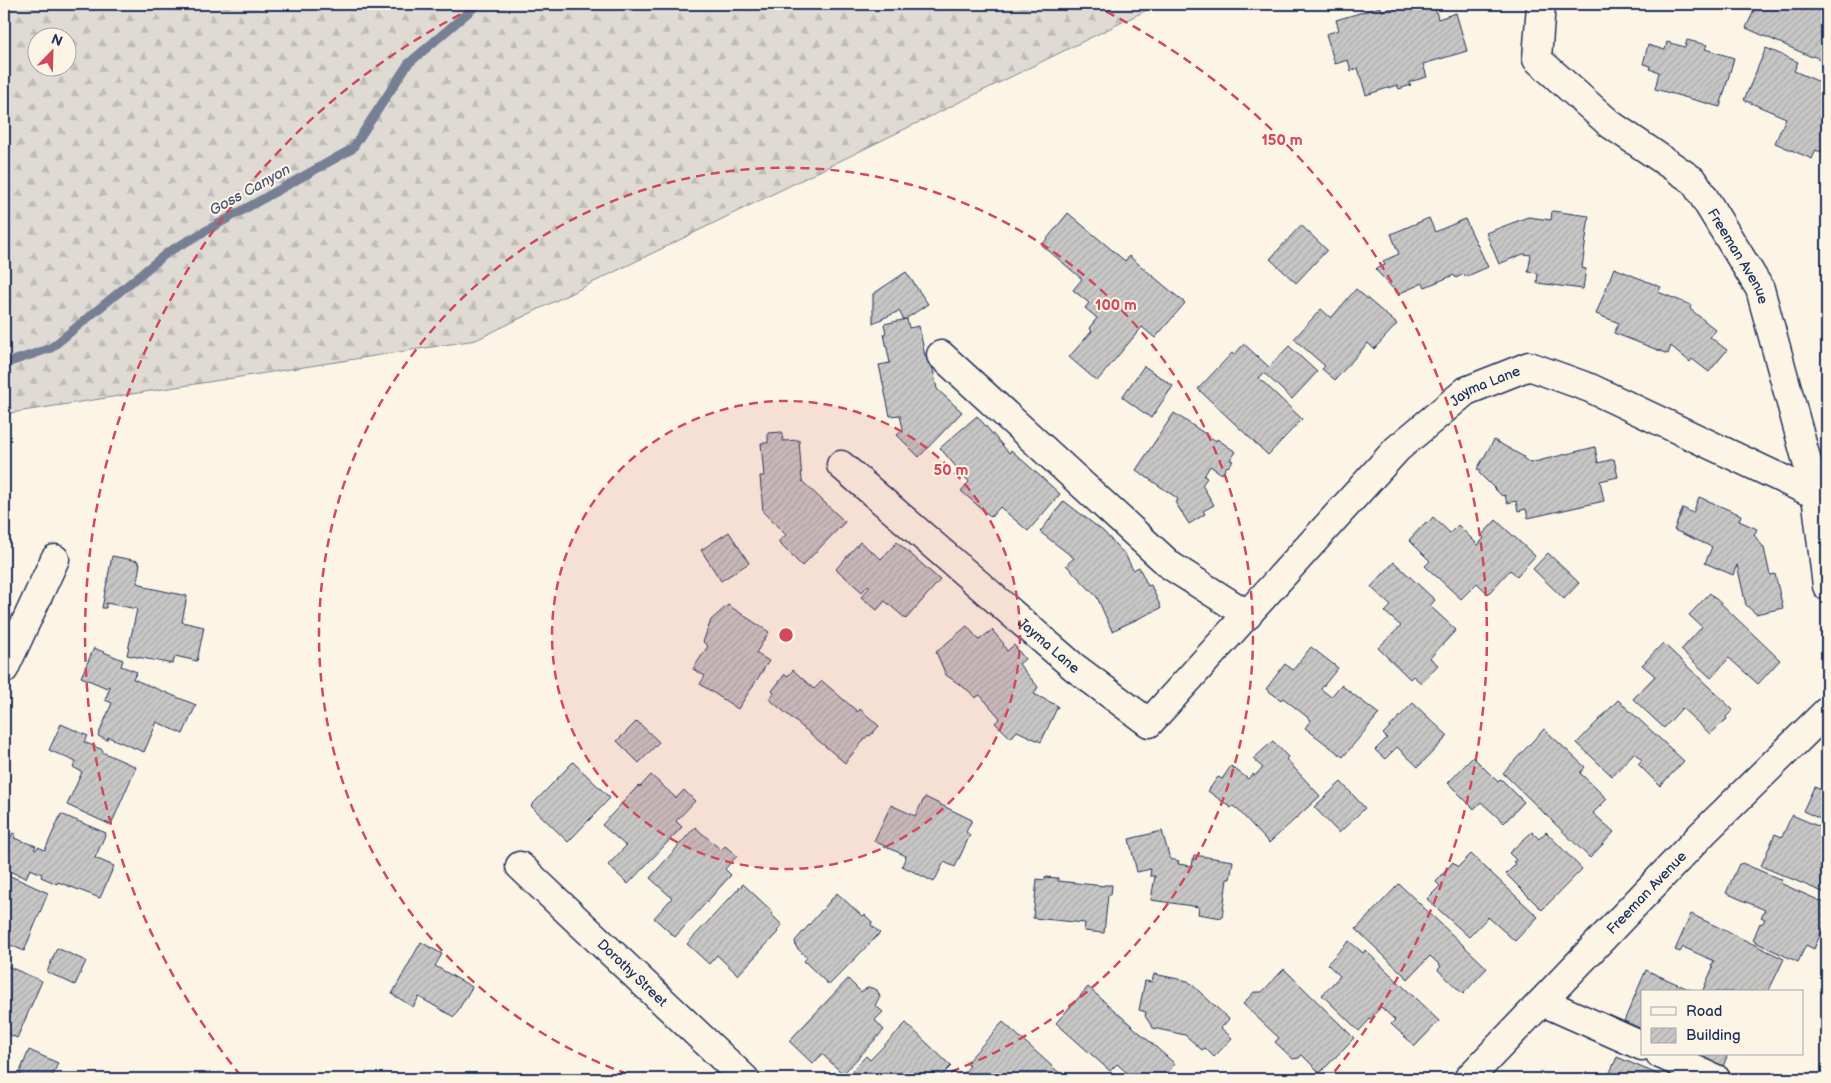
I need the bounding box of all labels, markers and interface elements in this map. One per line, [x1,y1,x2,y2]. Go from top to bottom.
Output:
north arrow [28,28,78,78]
text: N [49,31,65,50]
text: 150 m [1261,131,1303,150]
water label: Goss Canyon [206,160,294,220]
street label: Freeman Avenue [1704,205,1772,306]
text: 100 m [1095,296,1137,315]
street label: Jayma Lane [1446,362,1523,410]
text: 50 m [934,461,969,480]
street label: Jayma Lane [1014,614,1083,677]
centre of rings [777,626,795,644]
street label: Freeman Avenue [1603,848,1690,937]
street label: Dorothy Street [594,935,672,1010]
legend [1641,990,1804,1056]
text: Road [1686,1002,1722,1021]
text: Building [1686,1026,1741,1045]

